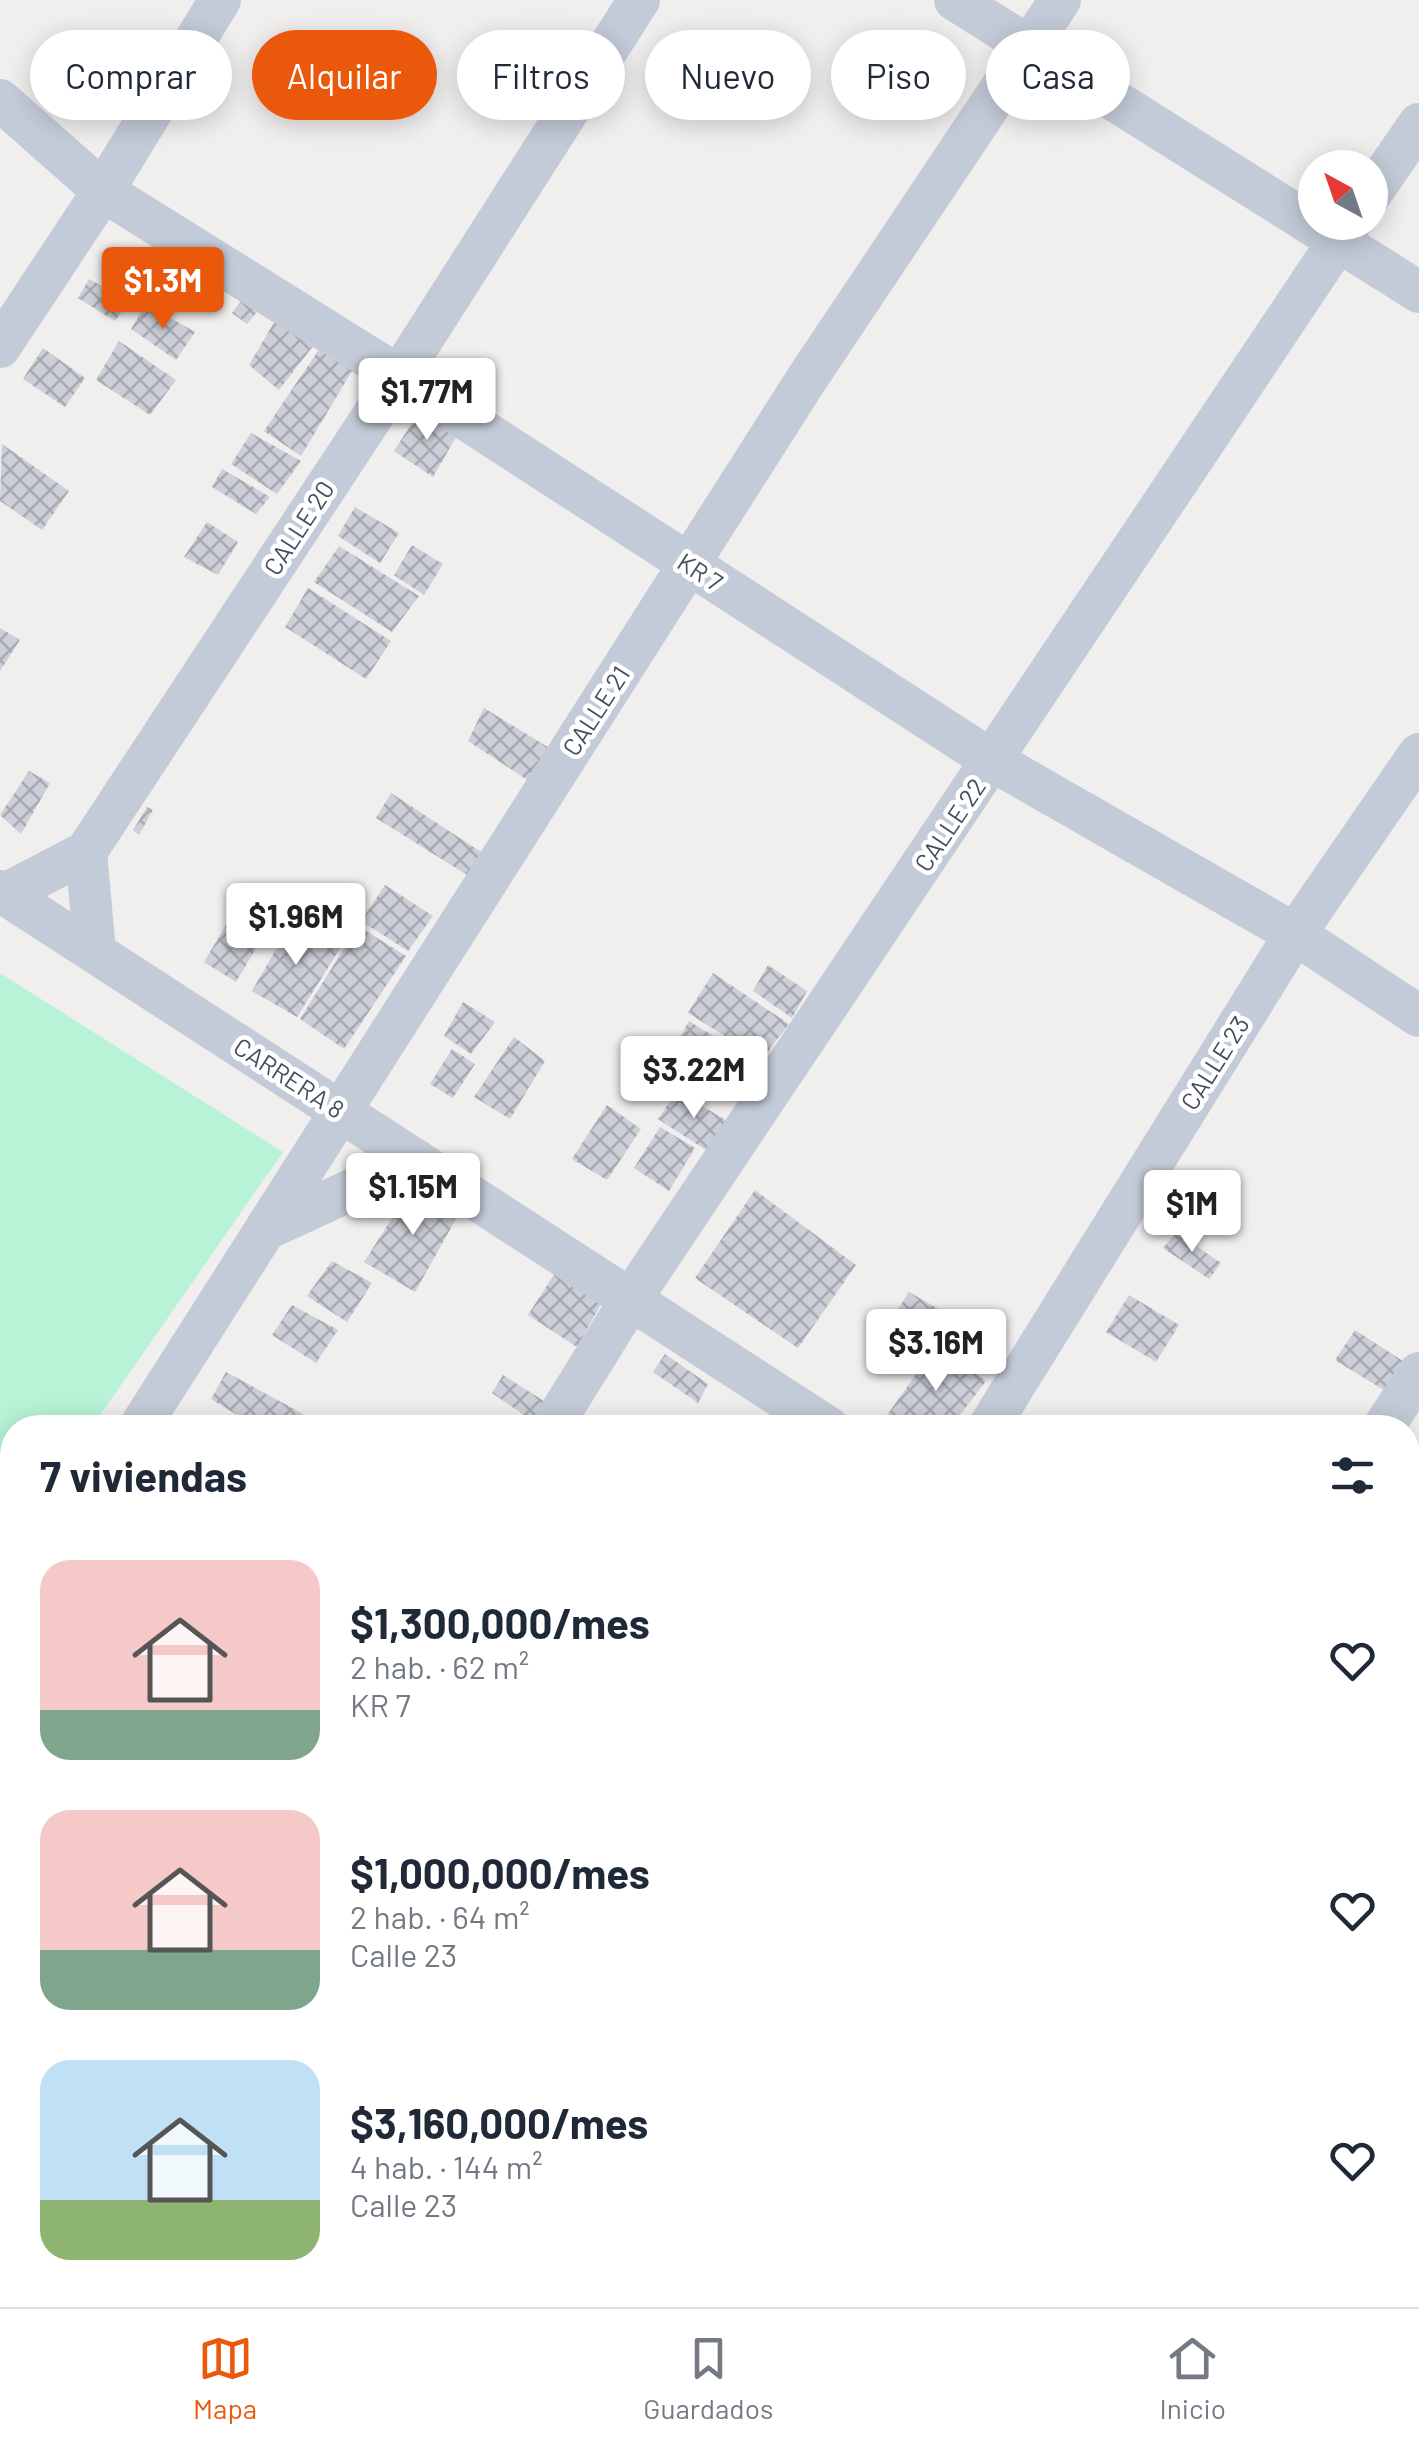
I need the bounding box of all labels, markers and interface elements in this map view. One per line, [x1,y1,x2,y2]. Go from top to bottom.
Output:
chip: Comprar [30,30,232,120]
chip: Alquilar [252,30,437,120]
chip: Filtros [457,30,625,120]
chip: Nuevo [645,30,811,120]
chip: Piso [831,30,966,120]
chip: Casa [986,30,1130,120]
north arrow [1298,150,1388,240]
map controls [1298,150,1388,240]
pin: $1.3M [93,247,233,332]
text: $1.3M [124,260,202,298]
pin: $1.77M [346,358,508,443]
text: $1.77M [381,371,473,409]
street label: CALLE 20 [257,475,340,580]
street label: KR 7 [672,546,729,597]
street label: CALLE 21 [555,660,635,761]
street label: CALLE 22 [907,772,991,877]
pin: $1.96M [215,883,377,968]
text: $1.96M [248,896,344,934]
street label: CALLE 23 [1174,1010,1255,1115]
street label: CARRERA 8 [229,1030,350,1124]
pin: $3.22M [613,1036,775,1121]
text: $3.22M [643,1049,745,1087]
pin: $1.15M [332,1153,494,1238]
text: $1.15M [368,1166,458,1204]
pin: $1M [1144,1170,1240,1255]
text: $1M [1166,1183,1218,1221]
pin: $3.16M [855,1309,1017,1394]
text: $3.16M [888,1322,984,1360]
icon: filters [1325,1448,1380,1503]
text: 7 viviendas [40,1450,247,1500]
text: $1,300,000/mes [350,1597,650,1647]
icon: home [120,1600,240,1720]
icon: heart [1325,1633,1380,1688]
text: 2 hab. · 62 m² [350,1647,529,1685]
text: KR 7 [350,1685,411,1723]
text: $1,000,000/mes [350,1847,650,1897]
icon: home [120,1850,240,1970]
icon: heart [1325,1883,1380,1938]
text: 2 hab. · 64 m² [350,1897,530,1935]
text: Calle 23 [350,1935,457,1973]
text: $3,160,000/mes [350,2097,648,2147]
icon: home [120,2100,240,2220]
icon: heart [1325,2133,1380,2188]
text: 4 hab. · 144 m² [350,2147,543,2185]
text: Calle 23 [350,2185,457,2223]
tab: Mapa [193,2331,257,2425]
tab: Guardados [643,2331,773,2425]
tab: Inicio [1159,2331,1226,2425]

